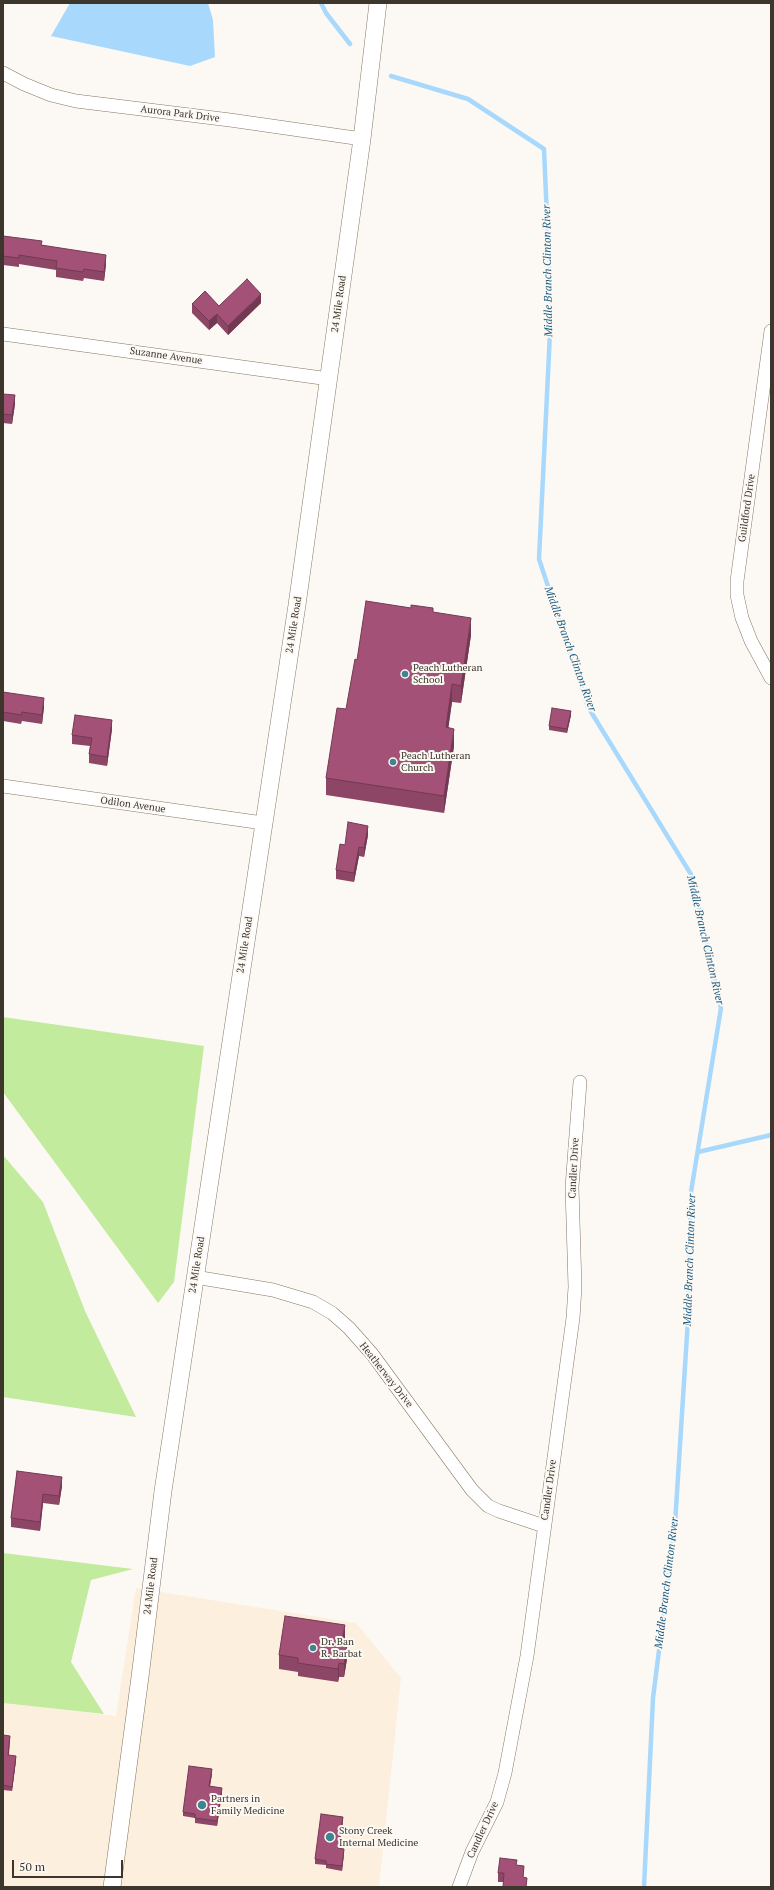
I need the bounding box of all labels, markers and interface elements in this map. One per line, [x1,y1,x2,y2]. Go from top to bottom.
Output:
street label: Aurora Park Drive [140,103,220,125]
water label: Middle Branch Clinton River [540,205,556,337]
street label: 24 Mile Road [329,275,349,333]
street label: Suzanne Avenue [129,345,203,367]
street label: Guildford Drive [736,473,758,543]
water label: Middle Branch Clinton River [541,585,599,713]
street label: 24 Mile Road [284,596,304,654]
place label: Peach Lutheran School [413,662,482,686]
marker: Peach Lutheran School [400,669,410,679]
place label: Peach Lutheran Church [401,750,470,774]
marker: Peach Lutheran Church [388,757,398,767]
street label: Odilon Avenue [100,794,166,816]
water label: Middle Branch Clinton River [684,874,726,1006]
street label: 24 Mile Road [235,916,255,974]
street label: Candler Drive [566,1137,582,1199]
water label: Middle Branch Clinton River [681,1194,699,1326]
street label: 24 Mile Road [187,1236,207,1294]
street label: Heatherway Drive [357,1340,415,1410]
street label: Candler Drive [539,1459,559,1521]
water label: Middle Branch Clinton River [652,1517,682,1649]
street label: 24 Mile Road [142,1557,160,1615]
place label: Dr. Ban R. Barbat [321,1636,362,1660]
marker: Dr. Ban R. Barbat [308,1643,318,1653]
place label: Partners in Family Medicine [211,1793,285,1816]
marker: Partners in Family Medicine [196,1799,208,1811]
street label: Candler Drive [465,1800,501,1860]
place label: Stony Creek Internal Medicine [339,1825,418,1848]
marker: Stony Creek Internal Medicine [324,1831,336,1843]
scale bar [14,1852,125,1878]
text: 50 m [19,1859,45,1874]

